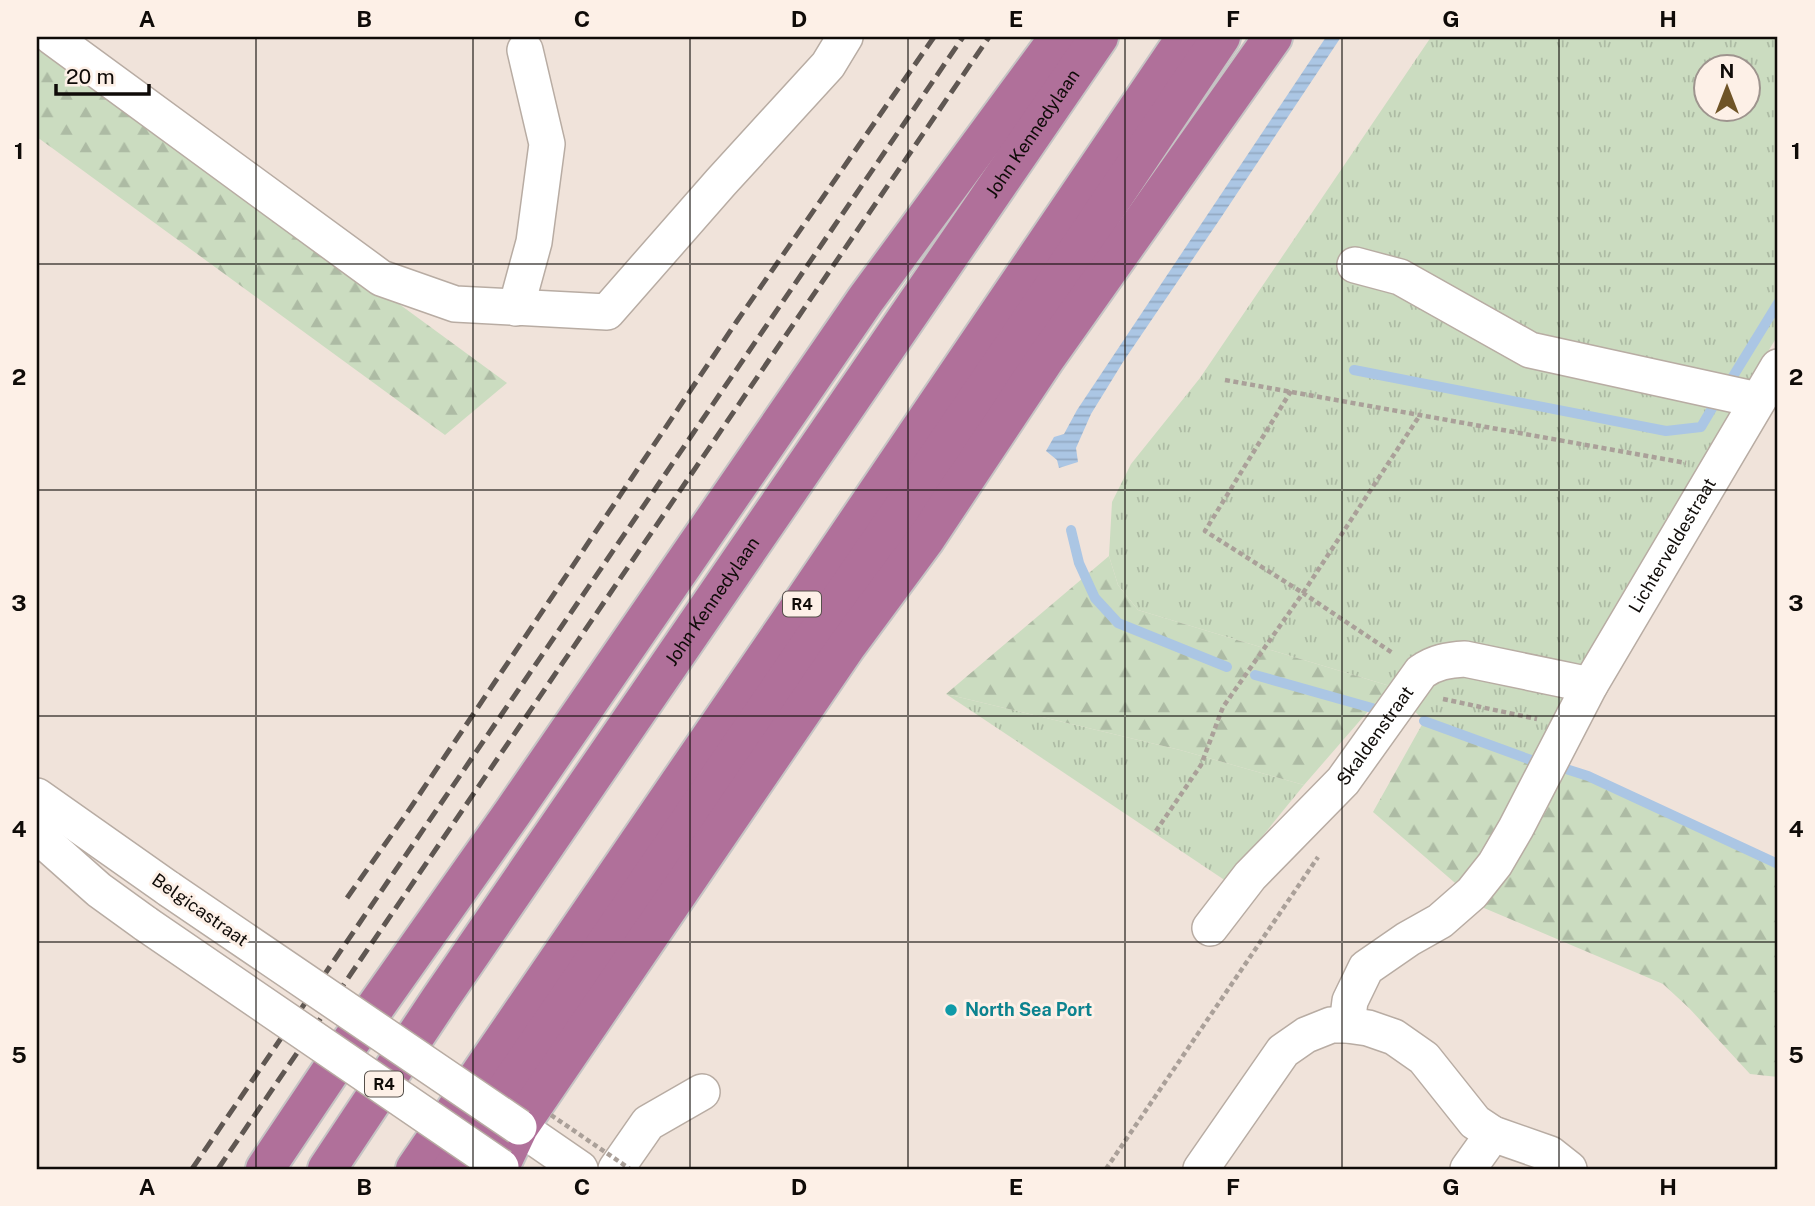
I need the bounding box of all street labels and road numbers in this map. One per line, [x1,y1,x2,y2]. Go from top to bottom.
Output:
street label: John Kennedylaan [981,65,1084,202]
street label: Lichterveldestraat [1624,474,1720,616]
street label: John Kennedylaan [660,533,763,670]
road number: R4 [783,592,821,617]
street label: Skaldenstraat [1332,682,1418,789]
street label: Belgicastraat [148,869,252,950]
road number: R4 [365,1072,403,1096]

